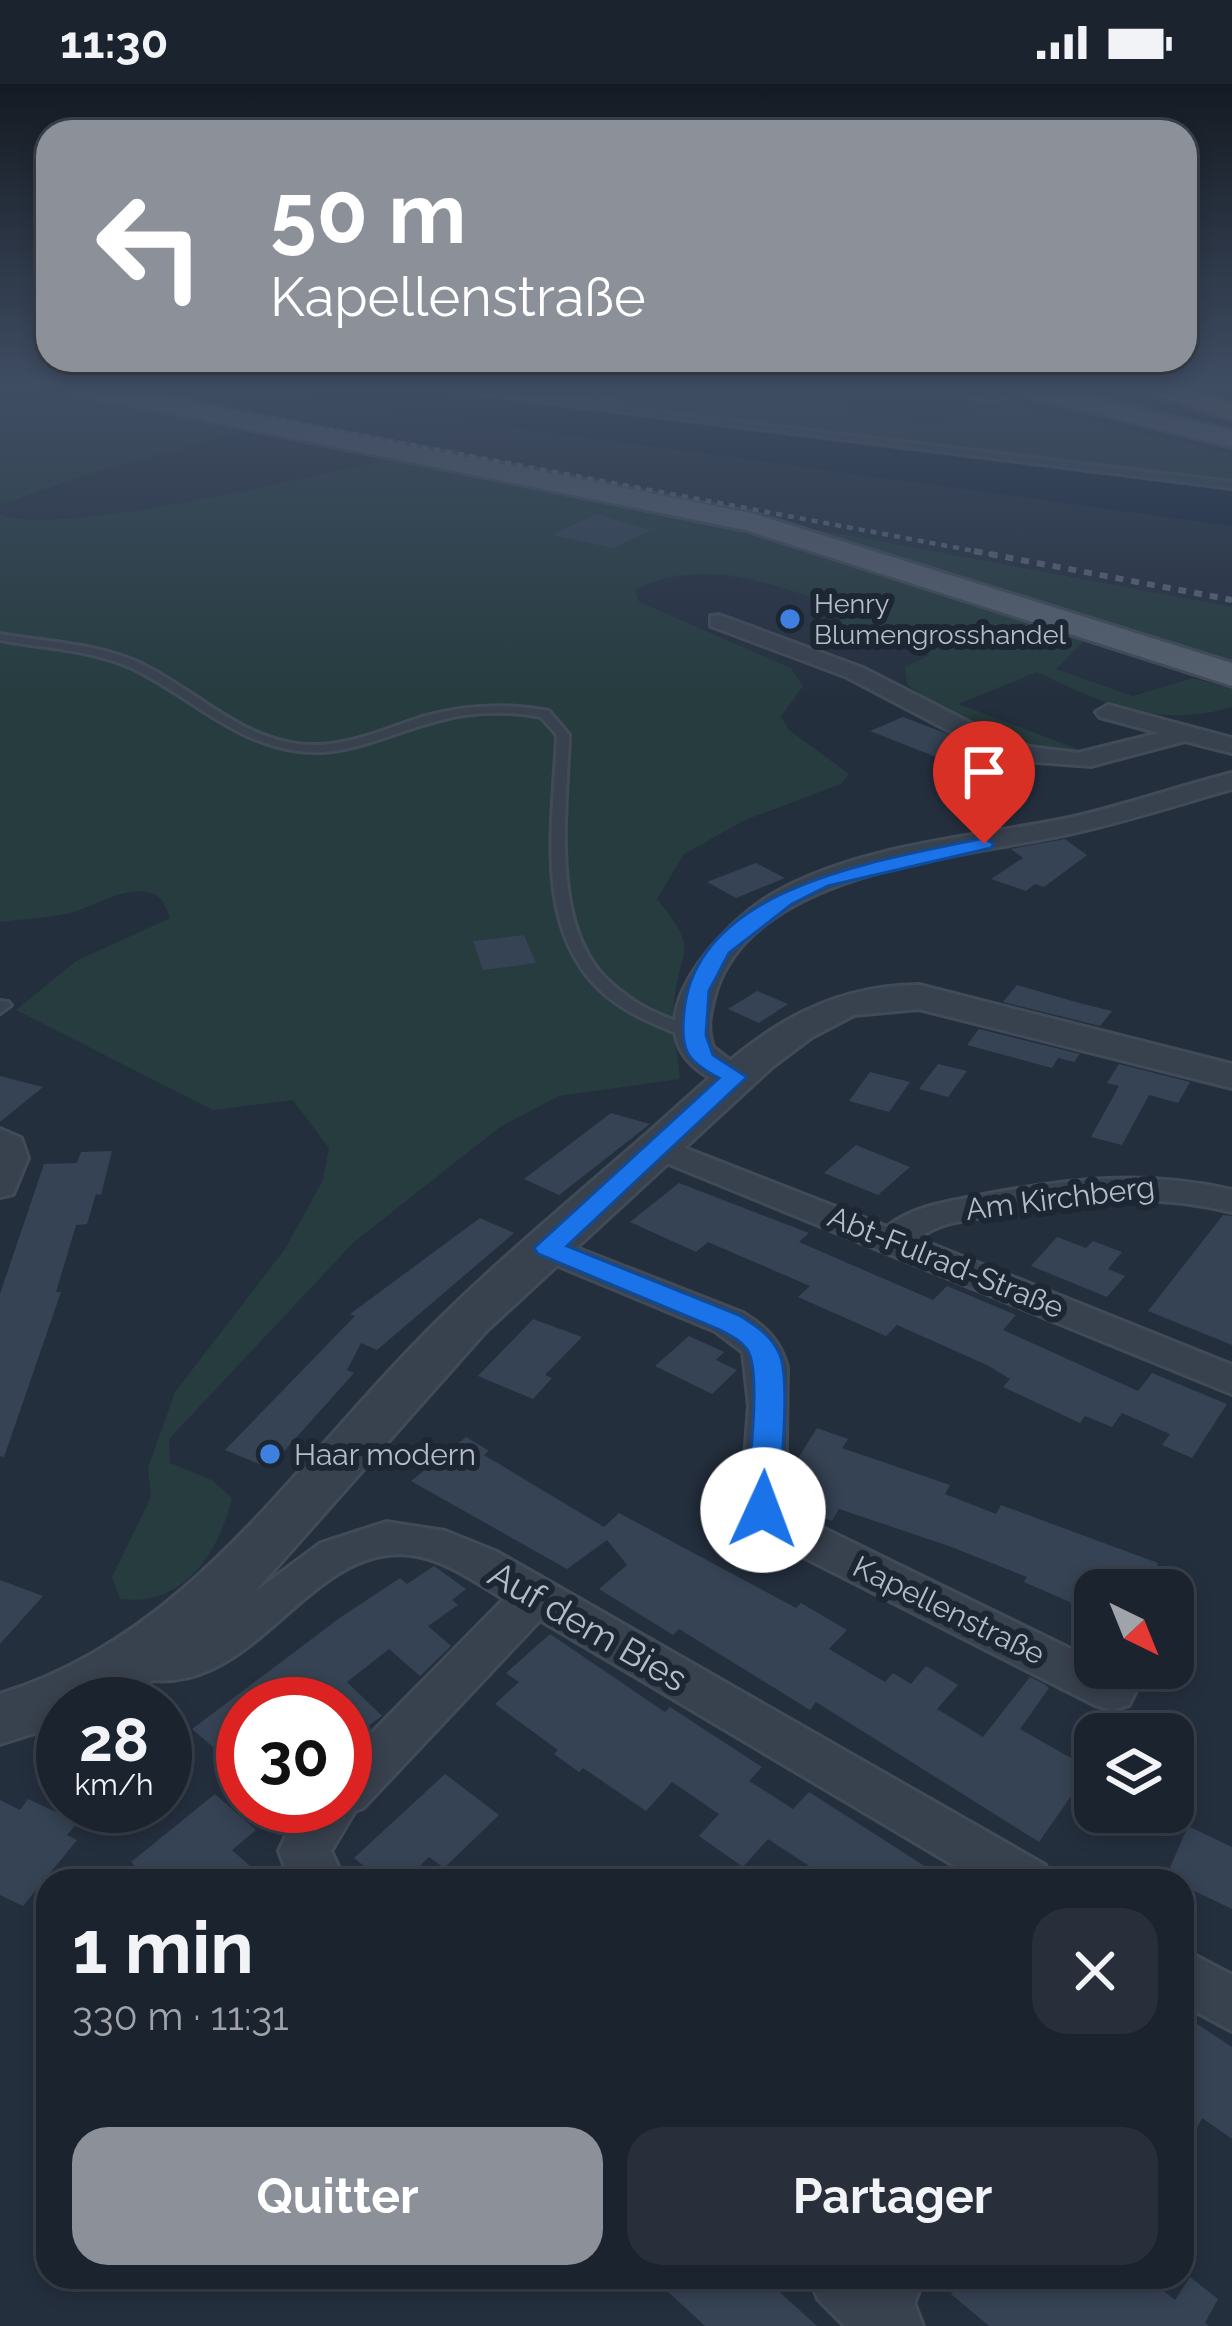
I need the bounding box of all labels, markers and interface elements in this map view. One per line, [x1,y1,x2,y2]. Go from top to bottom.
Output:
text: 11:30 [60,16,168,69]
text: 50 m [270,164,466,263]
icon: left [72,168,228,324]
text: Kapellenstraße [270,265,646,329]
place label: Henry Blumengrosshandel [814,588,1066,650]
marker: Henry Blumengrosshandel [777,606,803,632]
pin [933,721,1035,844]
icon: arrive [951,739,1017,805]
street label: Am Kirchberg [964,1169,1156,1227]
street label: Abt-Fulrad-Straße [823,1199,1069,1325]
place label: Haar modern [294,1437,476,1472]
marker: Haar modern [257,1441,283,1467]
position arrow [700,1447,826,1573]
street label: Kapellenstraße [848,1549,1050,1671]
street label: Auf dem Bies [481,1552,695,1700]
north arrow [1074,1569,1194,1689]
map controls [1074,1569,1194,1833]
speed limit sign: 30 [216,1677,372,1833]
text: 28 [79,1705,149,1775]
button: layers [1074,1713,1194,1833]
text: km/h [74,1767,154,1802]
text: 1 min [72,1905,254,1990]
button: close [1032,1908,1158,2034]
text: 330 m · 11:31 [72,1993,289,2039]
button: Quitter [72,2127,603,2265]
button: Partager [627,2127,1158,2265]

